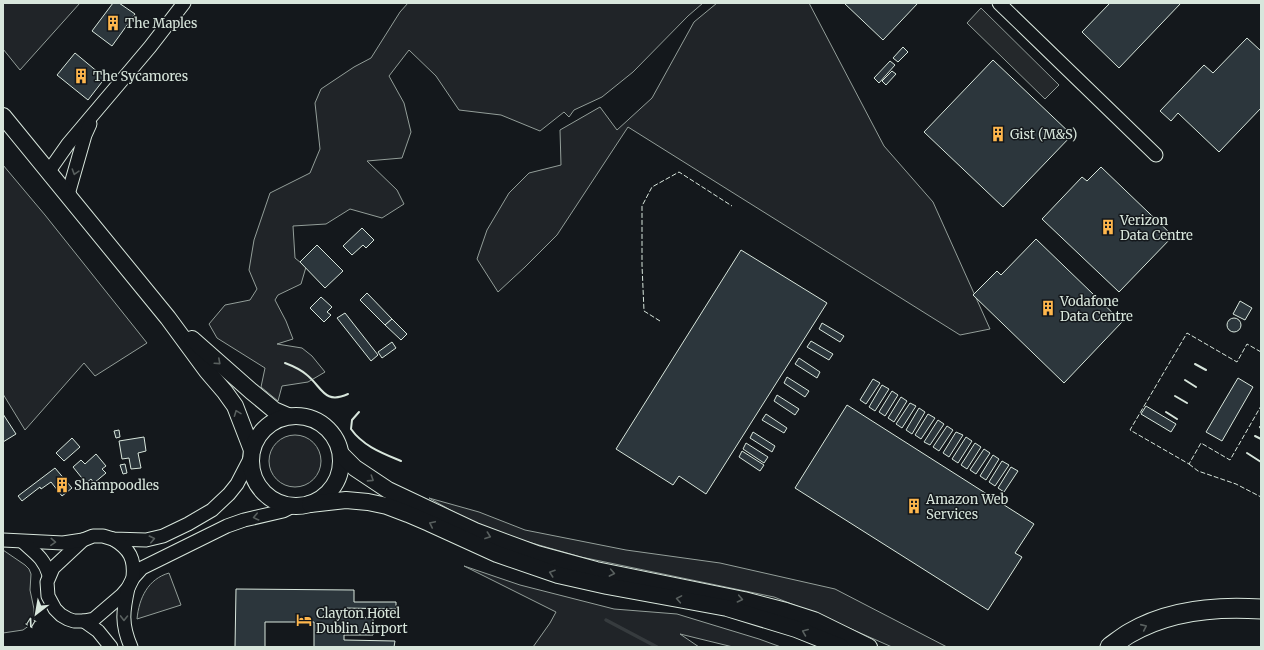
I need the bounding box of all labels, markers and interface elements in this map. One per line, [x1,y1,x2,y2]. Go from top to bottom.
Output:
building icon: The Maples [104,14,122,32]
place label: The Maples [125,15,197,32]
building icon: The Sycamores [72,67,90,85]
place label: The Sycamores [93,68,188,85]
building icon: Gist (M&S) [989,125,1007,143]
place label: Gist (M&S) [1010,126,1077,143]
one-way arrow [71,169,80,176]
place label: Verizon Data Centre [1119,212,1193,244]
building icon: Verizon Data Centre [1099,218,1117,236]
place label: Vodafone Data Centre [1059,293,1133,325]
building icon: Vodafone Data Centre [1039,299,1057,317]
one-way arrow [214,357,221,364]
one-way arrow [234,410,242,417]
one-way arrow [367,474,374,482]
building icon: Shampoodles [53,476,71,494]
place label: Shampoodles [74,477,159,494]
place label: Amazon Web Services [925,491,1009,523]
building icon: Amazon Web Services [905,497,923,515]
one-way arrow [253,513,259,521]
one-way arrow [428,521,436,529]
one-way arrow [484,531,491,539]
one-way arrow [149,535,155,543]
one-way arrow [50,538,56,547]
one-way arrow [549,569,556,577]
one-way arrow [609,569,615,577]
north arrow [16,594,56,634]
one-way arrow [737,594,743,602]
one-way arrow [676,595,682,604]
place label: Clayton Hotel Dublin Airport [316,605,408,637]
hotel icon: Clayton Hotel Dublin Airport [295,611,313,629]
text: N [23,614,38,631]
one-way arrow [120,615,128,621]
one-way arrow [1139,624,1147,632]
one-way arrow [801,629,808,637]

